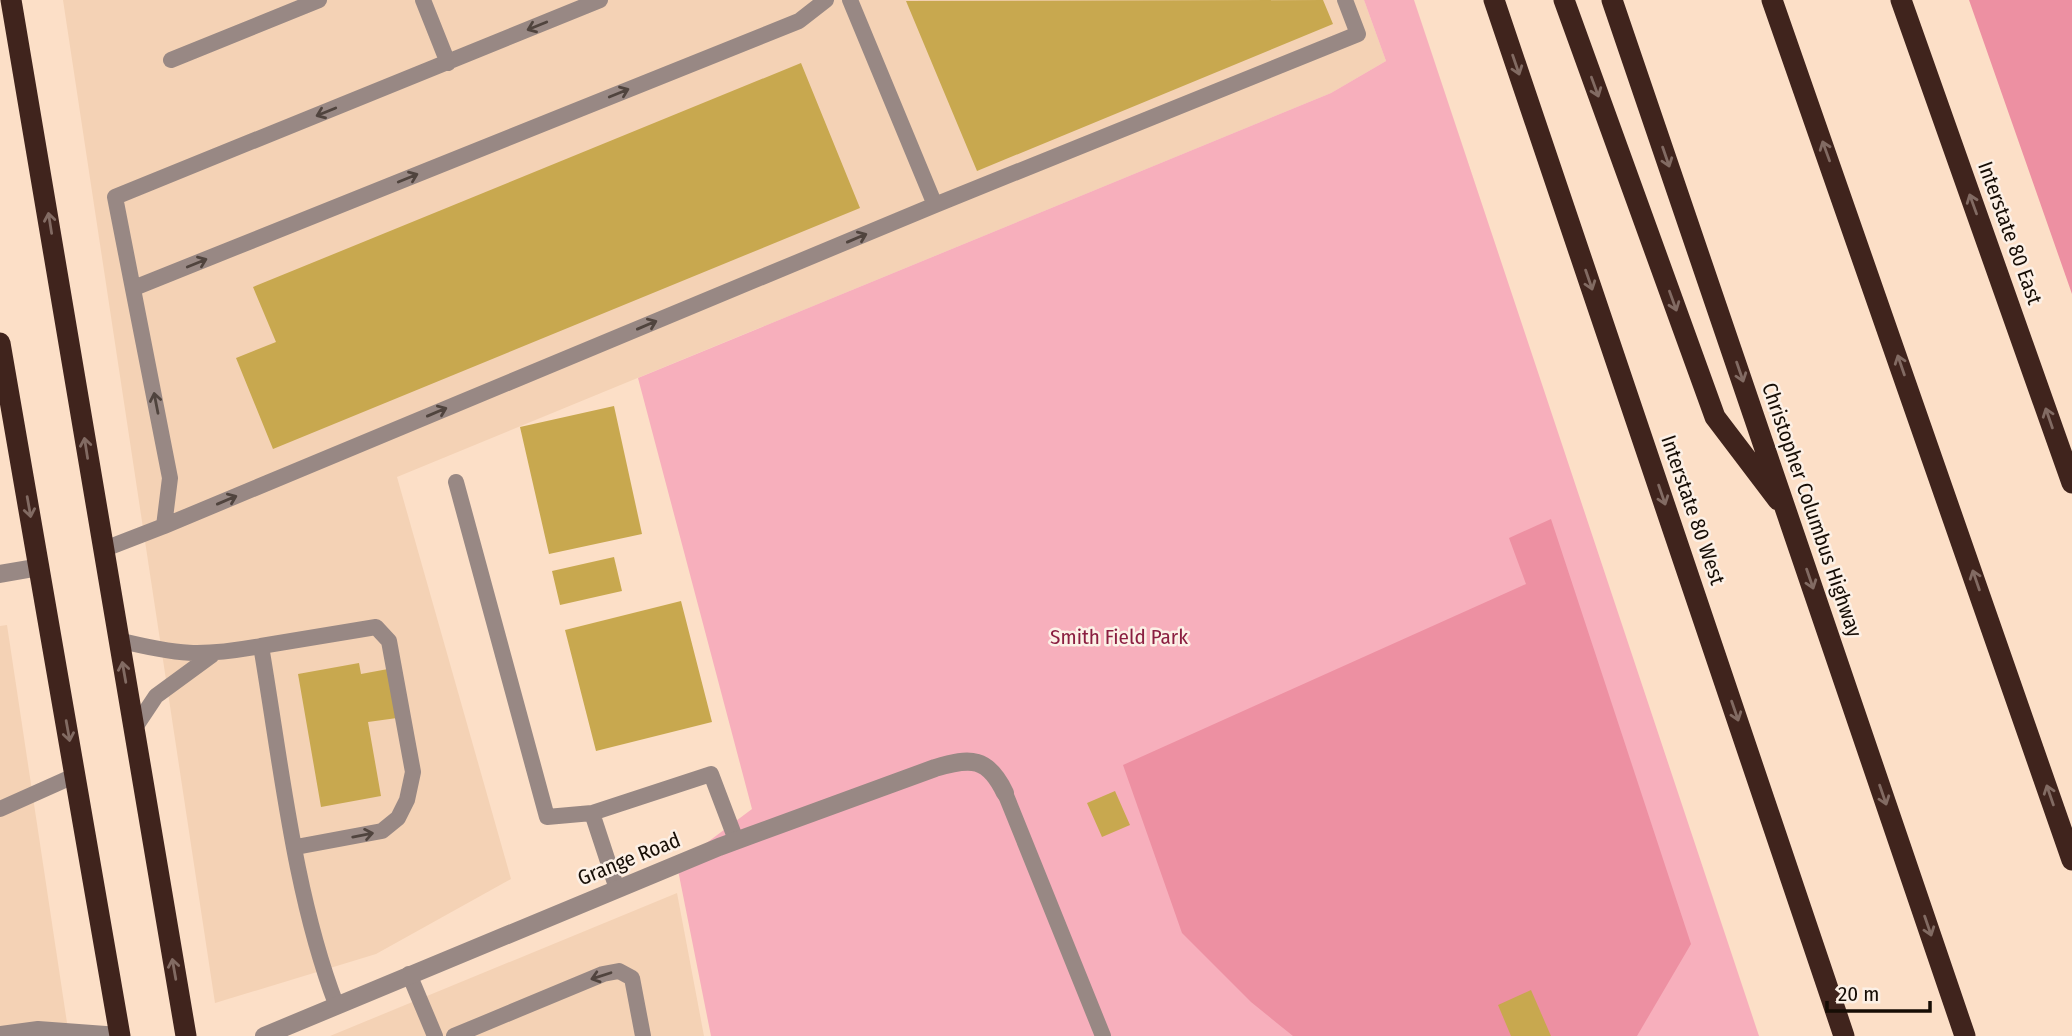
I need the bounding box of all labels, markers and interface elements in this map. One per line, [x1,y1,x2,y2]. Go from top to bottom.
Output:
one-way arrow [527,20,548,33]
one-way arrow [1511,53,1523,75]
one-way arrow [1590,76,1602,98]
one-way arrow [608,85,630,98]
one-way arrow [316,106,338,119]
one-way arrow [1819,140,1831,162]
one-way arrow [1661,146,1673,168]
street label: Interstate 80 East [1972,158,2048,308]
one-way arrow [397,170,419,183]
one-way arrow [1966,193,1978,215]
one-way arrow [43,212,56,235]
one-way arrow [845,231,867,244]
one-way arrow [186,255,208,268]
one-way arrow [1583,269,1596,291]
one-way arrow [1667,290,1680,312]
one-way arrow [635,318,657,331]
one-way arrow [1894,355,1906,377]
one-way arrow [1735,361,1747,383]
street label: Christopher Columbus Highway [1756,379,1868,641]
one-way arrow [149,392,162,415]
one-way arrow [425,405,447,418]
one-way arrow [2042,408,2054,430]
street label: Interstate 80 West [1655,432,1731,588]
one-way arrow [79,437,92,460]
one-way arrow [1657,484,1669,506]
one-way arrow [215,493,237,506]
one-way arrow [23,495,36,518]
one-way arrow [1805,568,1818,590]
one-way arrow [1969,570,1981,592]
park label: Smith Field Park [1050,624,1188,650]
one-way arrow [117,661,130,684]
one-way arrow [1730,699,1742,721]
one-way arrow [62,719,75,742]
one-way arrow [1878,783,1890,805]
one-way arrow [2043,785,2055,807]
street label: Grange Road [574,827,684,891]
one-way arrow [351,828,374,841]
one-way arrow [1922,915,1935,937]
one-way arrow [167,958,180,981]
scale bar [1827,970,1930,1014]
one-way arrow [590,971,612,983]
text: 20 m [1838,981,1879,1007]

